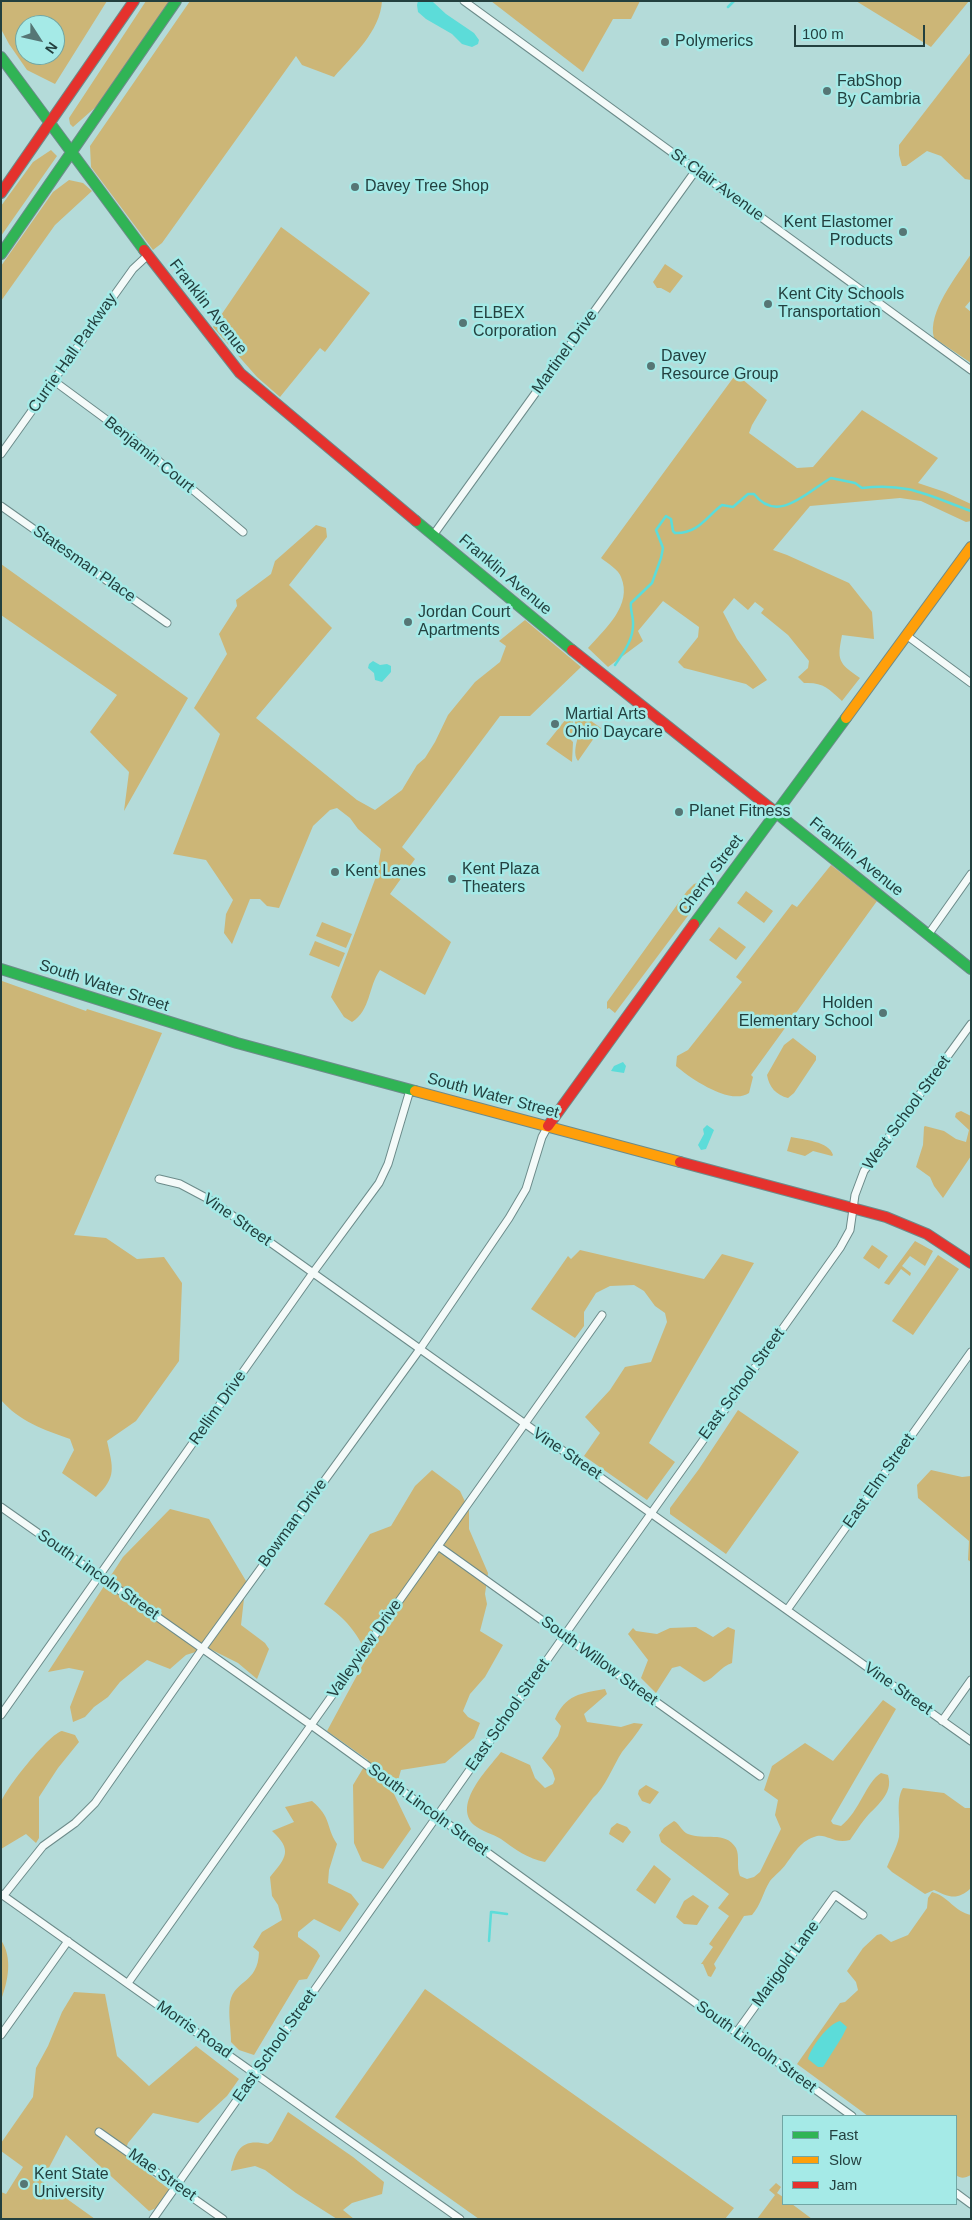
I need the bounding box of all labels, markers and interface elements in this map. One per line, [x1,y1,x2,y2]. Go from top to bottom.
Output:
north arrow [15,15,65,65]
scale bar [797,15,928,47]
text: 100 m [802,25,844,42]
place label: Polymerics [675,32,753,52]
marker: Polymerics [659,36,671,48]
text: N [42,39,61,57]
place label: FabShop By Cambria [837,72,921,110]
marker: FabShop By Cambria [821,85,833,97]
street label: St Clair Avenue [667,145,767,225]
place label: Davey Tree Shop [365,177,489,197]
marker: Davey Tree Shop [349,181,361,193]
place label: Kent Elastomer Products [784,213,893,251]
marker: Kent Elastomer Products [897,226,909,238]
street label: Franklin Avenue [165,256,251,358]
place label: Kent City Schools Transportation [778,285,904,323]
street label: Currie Hall Parkway [25,290,121,416]
marker: Kent City Schools Transportation [762,298,774,310]
place label: ELBEX Corporation [473,304,557,342]
street label: Martinel Drive [528,306,602,398]
marker: ELBEX Corporation [457,317,469,329]
place label: Davey Resource Group [661,347,778,385]
marker: Davey Resource Group [645,360,657,372]
street label: Benjamin Court [100,413,198,497]
street label: Statesman Place [29,521,139,607]
street label: Franklin Avenue [455,531,555,619]
place label: Jordan Court Apartments [418,603,510,641]
marker: Jordan Court Apartments [402,616,414,628]
place label: Martial Arts Ohio Daycare [565,705,663,743]
marker: Martial Arts Ohio Daycare [549,718,561,730]
place label: Planet Fitness [689,802,790,822]
marker: Planet Fitness [673,806,685,818]
street label: Franklin Avenue [805,813,907,901]
street label: Cherry Street [675,831,747,919]
place label: Kent Plaza Theaters [462,860,539,898]
place label: Kent Lanes [345,862,426,882]
marker: Kent Lanes [329,866,341,878]
marker: Kent Plaza Theaters [446,873,458,885]
street label: South Water Street [37,956,171,1016]
place label: Holden Elementary School [739,994,873,1032]
marker: Holden Elementary School [877,1007,889,1019]
street label: West School Street [859,1052,955,1174]
street label: South Water Street [425,1069,561,1123]
street label: Vine Street [199,1190,275,1250]
street label: East School Street [695,1325,789,1443]
street label: Rellim Drive [185,1367,251,1449]
street label: Vine Street [529,1424,605,1484]
street label: East Elm Street [839,1430,919,1532]
street label: Bowman Drive [255,1475,331,1571]
street label: South Lincoln Street [33,1526,163,1624]
street label: Valleyview Drive [324,1596,406,1702]
street label: South Willow Street [537,1612,661,1710]
street label: East School Street [462,1655,554,1775]
street label: Vine Street [860,1659,936,1719]
street label: South Lincoln Street [364,1760,492,1860]
street label: Marigold Lane [748,1917,824,2011]
street label: East School Street [229,1986,321,2106]
street label: Morris Road [153,1997,235,2063]
street label: South Lincoln Street [692,1997,820,2097]
legend [782,2115,957,2205]
text: Fast [829,2126,858,2143]
street label: Mae Street [124,2145,200,2205]
text: Slow [829,2151,862,2168]
place label: Kent State University [34,2165,109,2203]
text: Jam [829,2176,857,2193]
marker: Kent State University [18,2178,30,2190]

